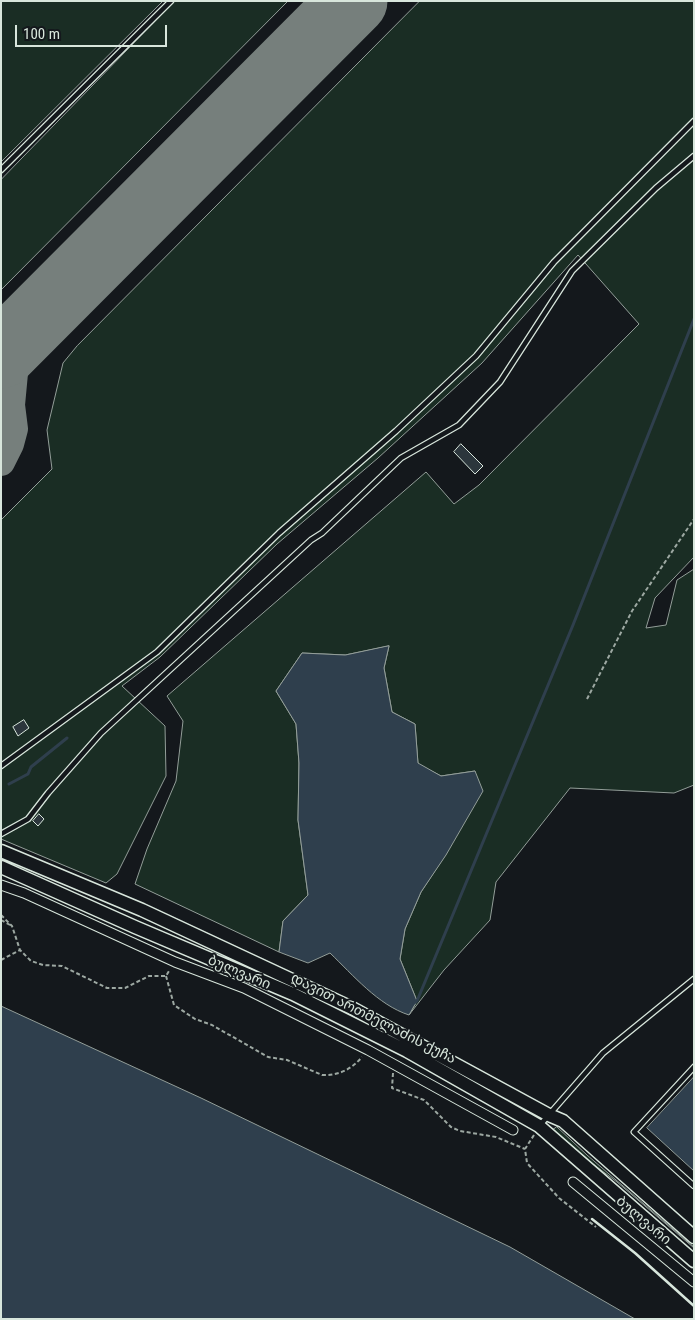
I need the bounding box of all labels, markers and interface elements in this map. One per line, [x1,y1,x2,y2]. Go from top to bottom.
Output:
scale bar [18,15,170,47]
text: 100 m [23,25,60,43]
street label: ბულვარი [205,952,273,994]
street label: დავით ართმელაძის ქუჩა [288,970,458,1068]
street label: ბულვარი [612,1193,674,1249]

